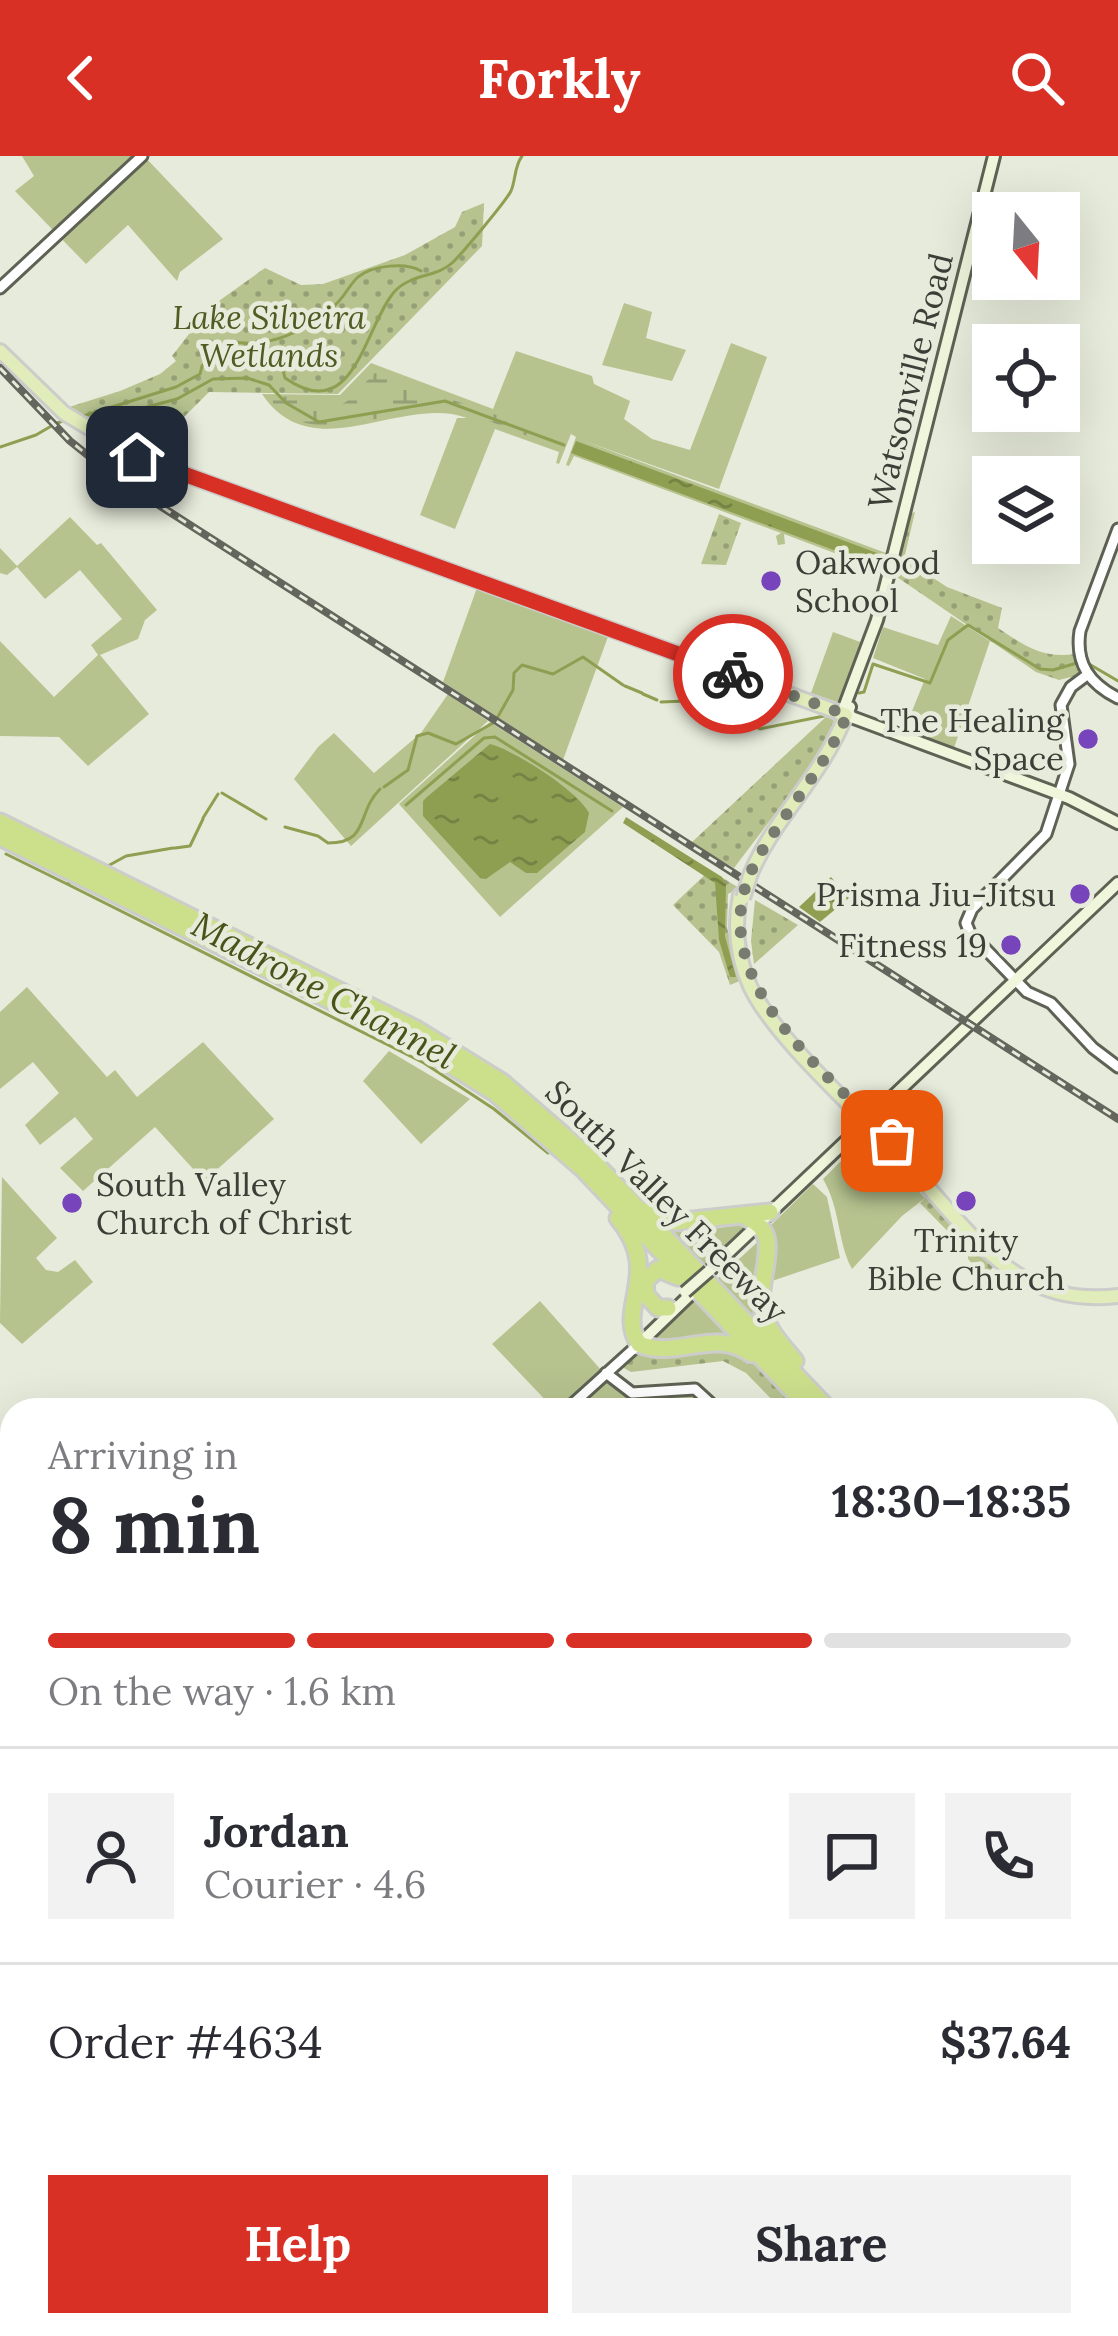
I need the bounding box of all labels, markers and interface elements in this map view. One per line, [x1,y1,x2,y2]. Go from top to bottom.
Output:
text: Forkly [478,44,640,113]
icon: back [48,45,114,111]
icon: search [1004,45,1070,111]
north arrow [972,192,1080,300]
map controls [972,192,1080,564]
street label: Watsonville Road [858,249,962,513]
park label: Lake Silveira Wetlands [172,296,367,376]
button: locate [972,324,1080,432]
pin [86,406,188,508]
icon: home [104,424,170,490]
button: layers [972,456,1080,564]
place label: Oakwood School [795,541,940,621]
marker: Oakwood School [758,568,784,594]
courier [673,614,793,734]
icon: bike [700,641,766,707]
place label: The Healing Space [880,699,1065,779]
marker: The Healing Space [1075,726,1101,752]
place label: Prisma Jiu-Jitsu [816,873,1056,915]
marker: Prisma Jiu-Jitsu [1067,881,1093,907]
water label: Madrone Channel [184,901,464,1079]
place label: Fitness 19 [838,924,987,966]
marker: Fitness 19 [998,932,1024,958]
street label: South Valley Freeway [537,1071,798,1332]
pin [841,1090,943,1192]
icon: bag [859,1108,925,1174]
place label: South Valley Church of Christ [96,1163,352,1243]
marker: Trinity Bible Church [953,1188,979,1214]
marker: South Valley Church of Christ [59,1190,85,1216]
place label: Trinity Bible Church [867,1219,1065,1299]
text: Arriving in [48,1430,238,1480]
text: 18:30–18:35 [832,1472,1071,1529]
text: 8 min [48,1475,260,1574]
text: On the way · 1.6 km [48,1666,396,1716]
button: person [48,1793,174,1919]
button: chat [789,1793,915,1919]
button: phone [945,1793,1071,1919]
text: Jordan [204,1802,349,1859]
text: Courier · 4.6 [204,1859,426,1909]
text: Order #4634 [48,2013,323,2070]
text: $37.64 [940,2013,1071,2070]
button: Help [48,2175,548,2313]
button: Share [572,2175,1071,2313]

